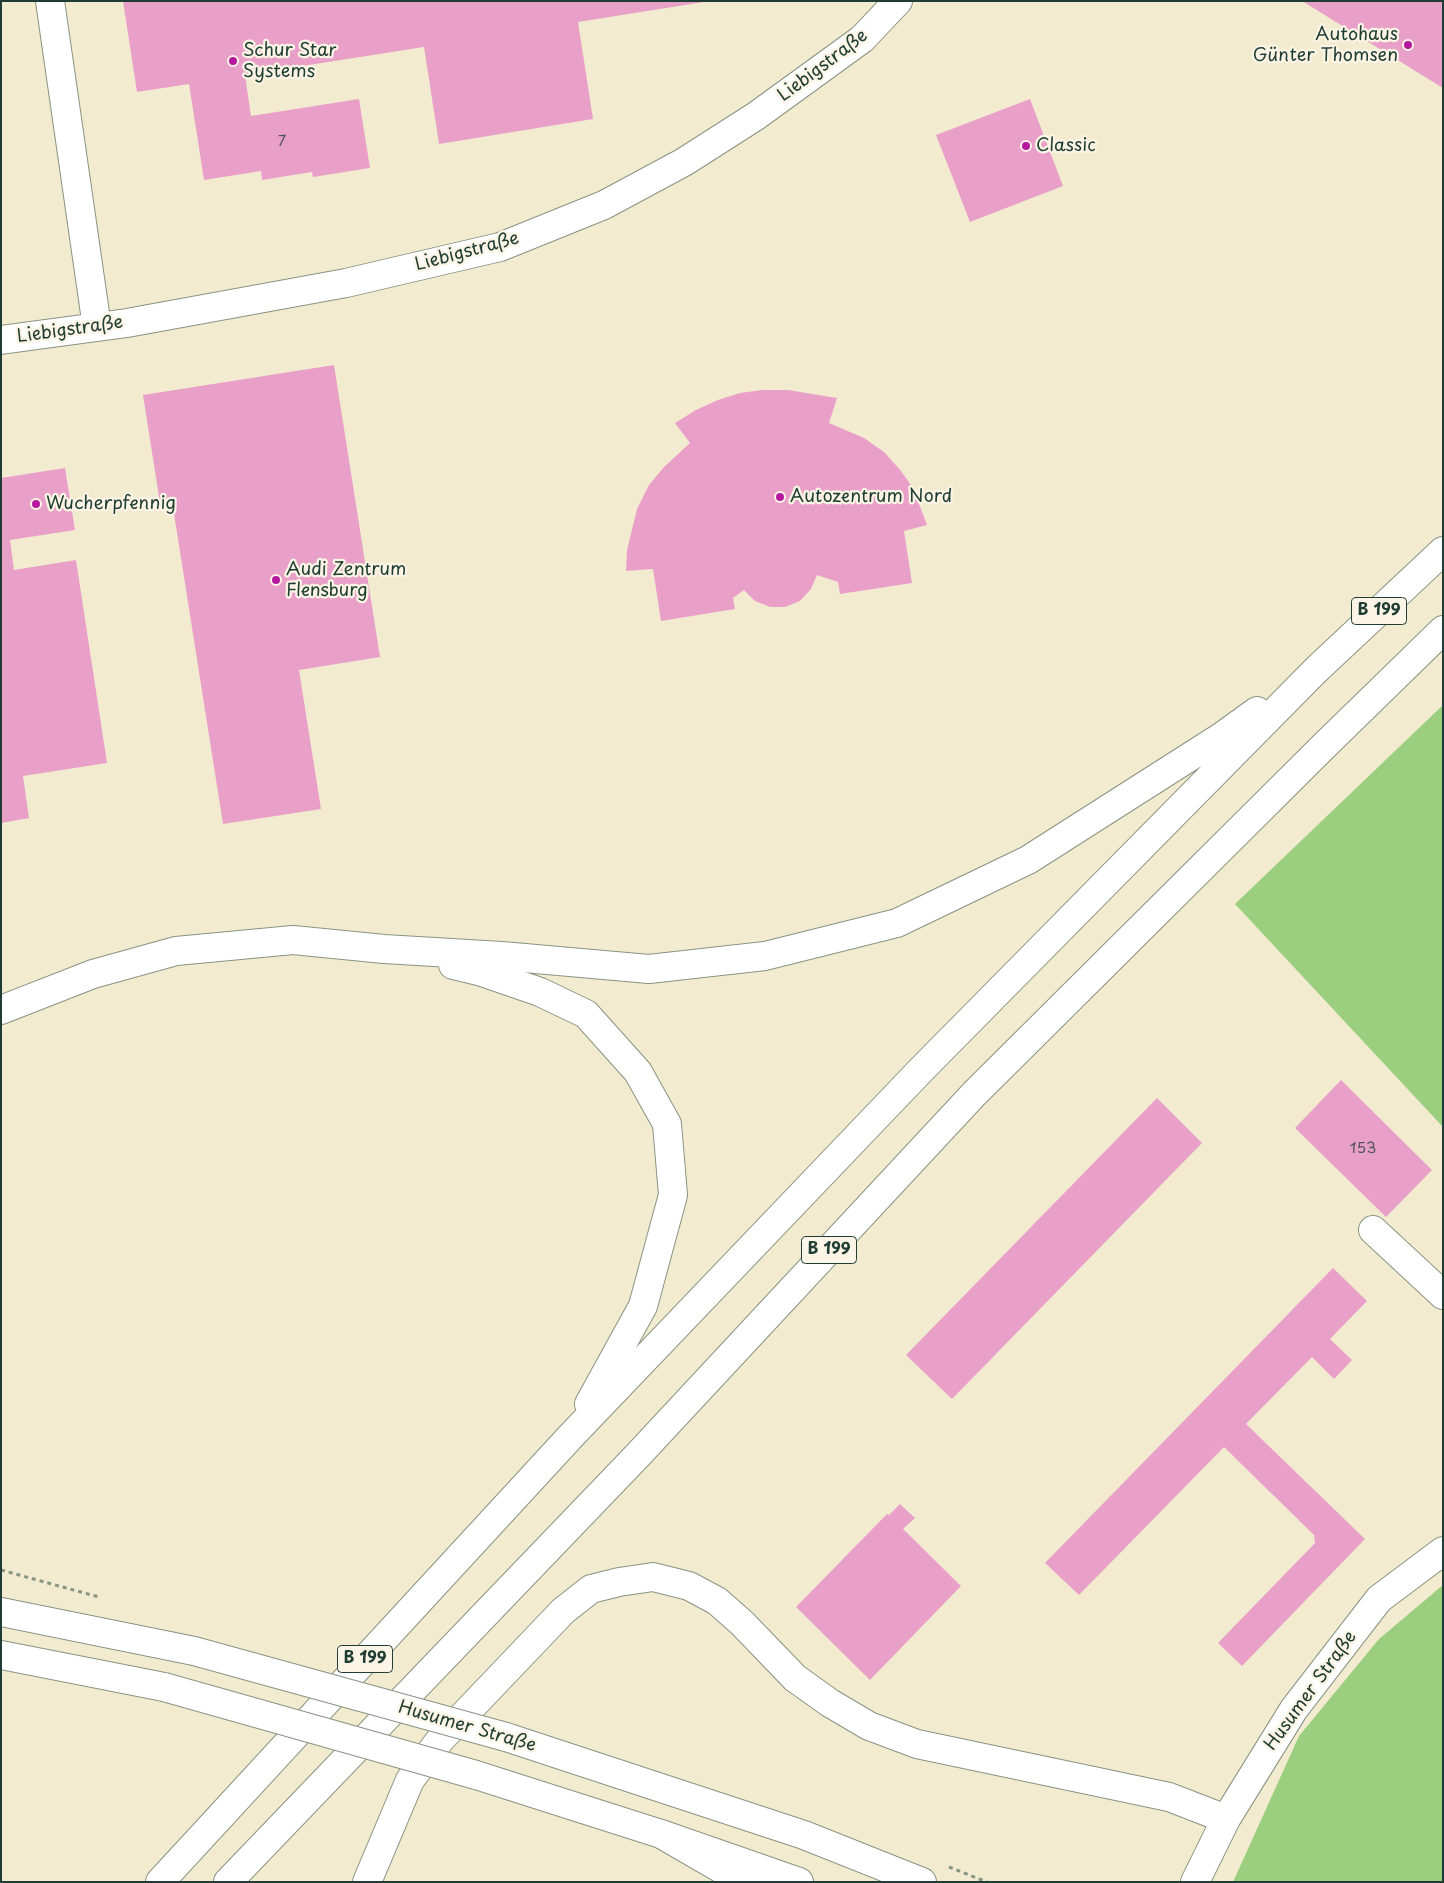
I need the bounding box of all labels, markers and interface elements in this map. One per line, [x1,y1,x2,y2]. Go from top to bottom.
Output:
place label: Autohaus Günter Thomsen [1253,24,1398,66]
street label: Liebigstraße [774,25,872,107]
marker: Autohaus Günter Thomsen [1402,39,1414,51]
place label: Schur Star Systems [243,40,336,82]
marker: Schur Star Systems [227,55,239,67]
house number: 7 [278,133,286,151]
place label: Classic [1036,135,1096,157]
marker: Classic [1020,140,1032,152]
street label: Liebigstraße [413,228,521,276]
street label: Liebigstraße [16,312,124,348]
place label: Autozentrum Nord [790,486,952,508]
marker: Autozentrum Nord [774,491,786,503]
place label: Wucherpfennig [46,493,176,515]
marker: Wucherpfennig [30,498,42,510]
place label: Audi Zentrum Flensburg [286,559,406,602]
marker: Audi Zentrum Flensburg [270,574,282,586]
road number: B 199 [1352,598,1406,624]
house number: 153 [1350,1140,1376,1158]
road number: B 199 [802,1236,856,1264]
street label: Husumer Straße [1260,1627,1362,1755]
road number: B 199 [338,1646,392,1672]
street label: Husumer Straße [396,1697,538,1757]

